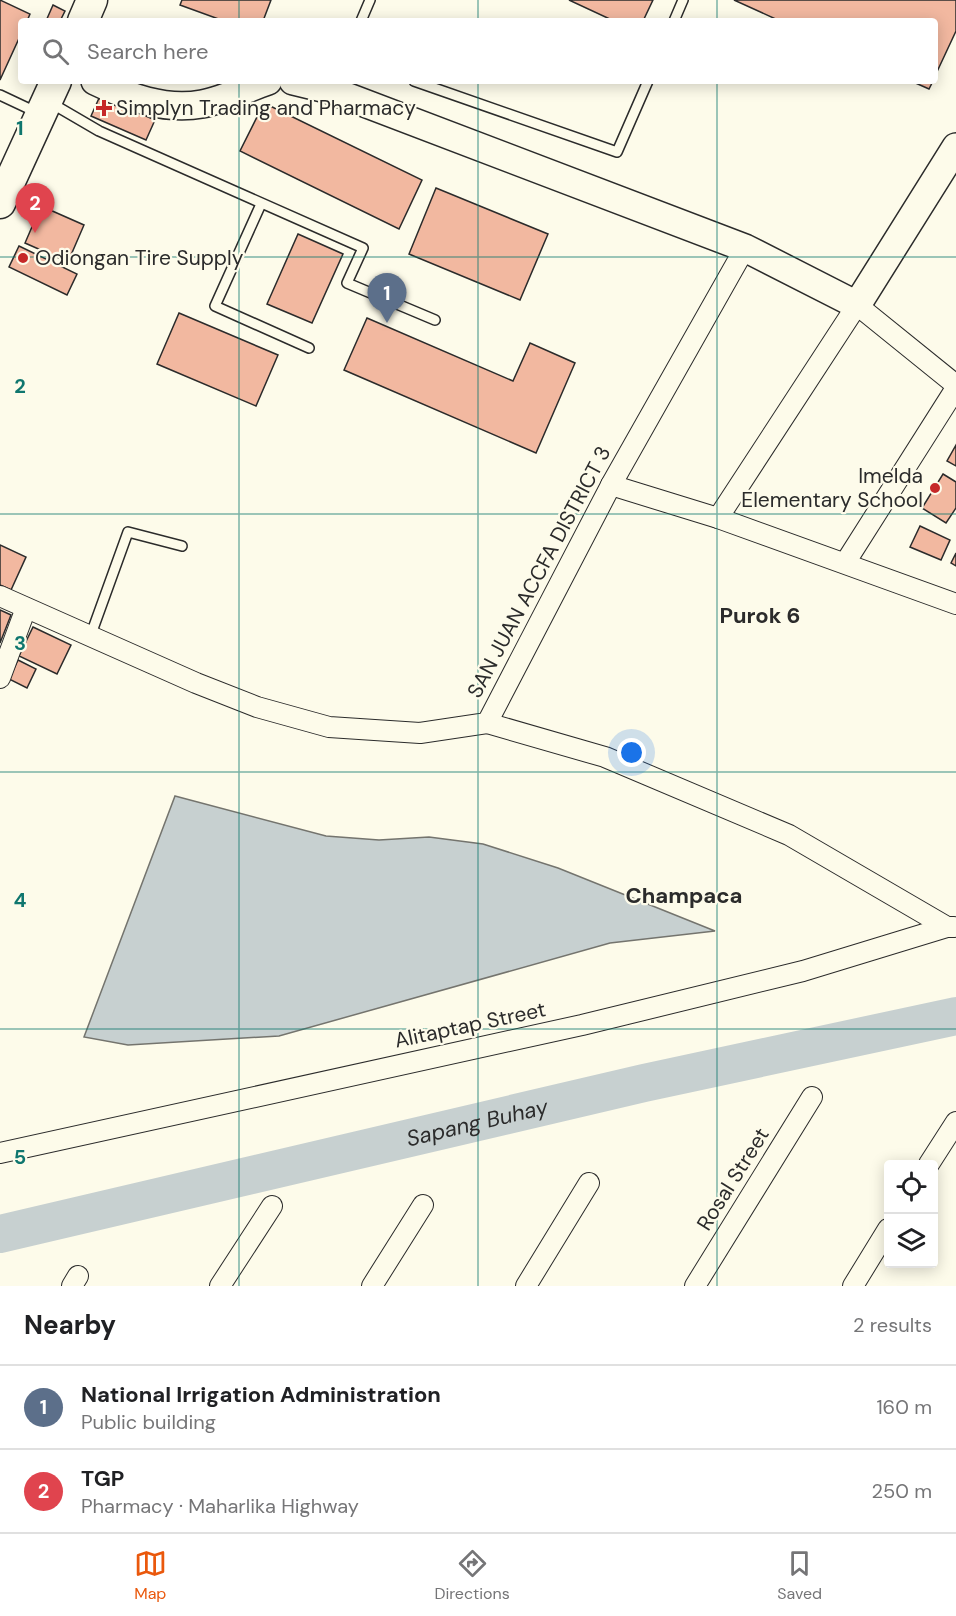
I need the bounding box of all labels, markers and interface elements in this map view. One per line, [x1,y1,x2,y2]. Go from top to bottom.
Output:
search box [18,18,938,84]
icon: search [39,35,72,68]
text: Search here [87,37,208,66]
place label: Simplyn Trading and Pharmacy [116,94,416,122]
marker: Simplyn Trading and Pharmacy [97,101,111,115]
text: 1 [16,115,24,141]
pin: 2 [15,184,54,233]
place label: Odiongan Tire Supply [35,244,244,272]
marker: Odiongan Tire Supply [16,251,30,265]
pin: 1 [368,274,406,323]
text: 2 [14,373,26,399]
street label: SAN JUAN ACCFA DISTRICT 3 [461,441,617,703]
place label: Imelda Elementary School [741,462,923,514]
marker: Imelda Elementary School [928,481,942,495]
district label: Purok 6 [719,601,801,630]
text: 3 [14,630,26,656]
your location [617,738,646,767]
district label: Champaca [626,881,742,910]
text: 4 [14,887,27,913]
street label: Alitaptap Street [392,995,548,1055]
water label: Sapang Buhay [404,1092,552,1153]
street label: Rosal Street [690,1122,776,1236]
text: 5 [14,1144,26,1170]
map controls [884,1160,938,1268]
button: locate [884,1160,938,1214]
button: layers [884,1214,938,1268]
text: Nearby [24,1308,116,1342]
text: 2 results [853,1312,932,1338]
text: National Irrigation Administration [81,1380,441,1409]
text: 1 [40,1394,47,1420]
text: 160 m [876,1394,932,1420]
text: Public building [81,1409,216,1435]
text: TGP [81,1464,124,1493]
text: 2 [38,1478,49,1504]
text: 250 m [871,1478,932,1504]
text: Pharmacy · Maharlika Highway [81,1493,359,1519]
tab: Map [134,1547,167,1604]
tab: Directions [434,1547,510,1604]
tab: Saved [777,1547,822,1604]

